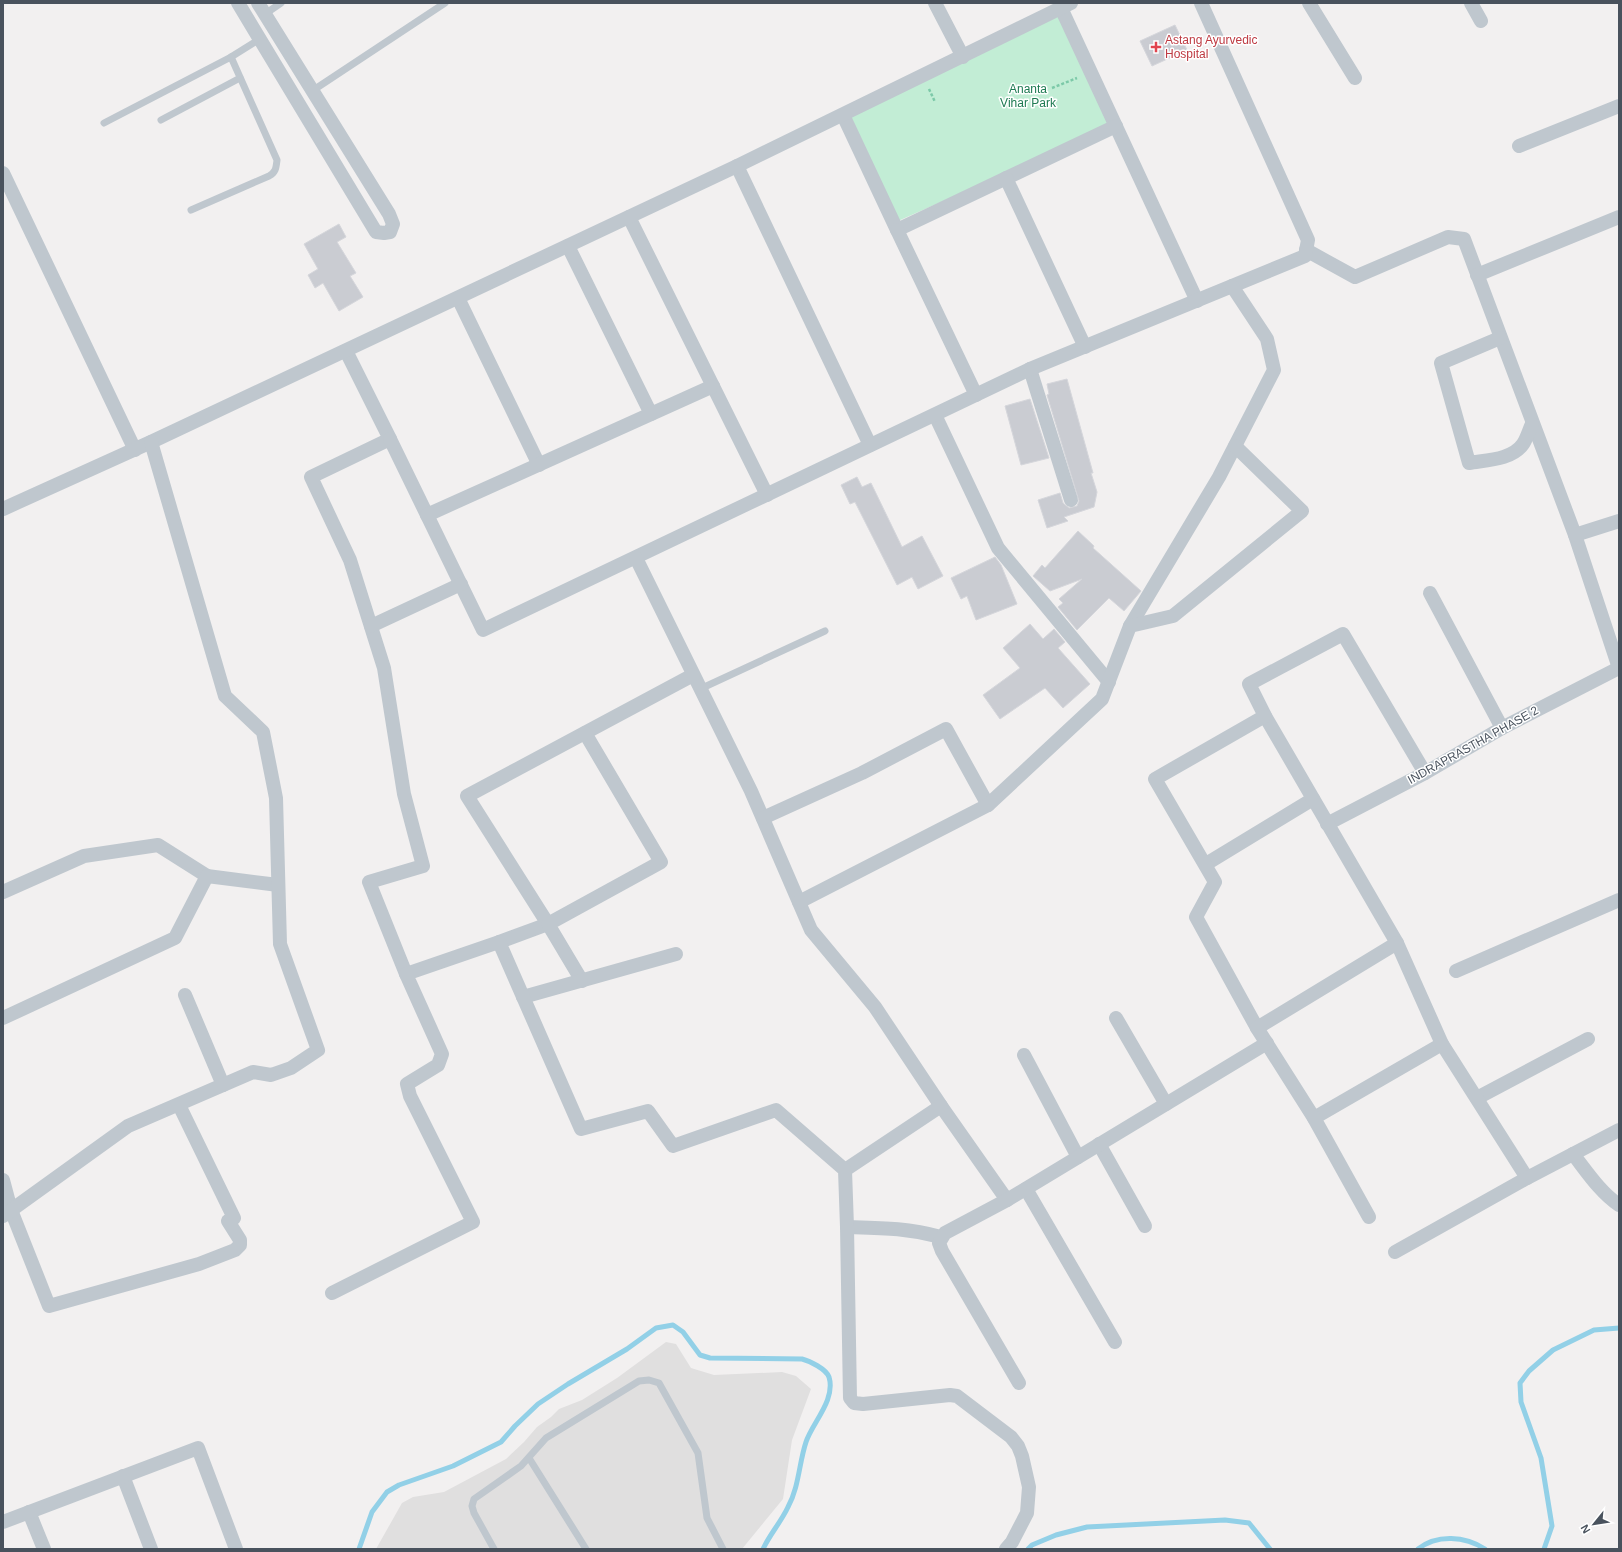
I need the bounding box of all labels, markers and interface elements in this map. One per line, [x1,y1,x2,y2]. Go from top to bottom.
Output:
place label: Astang Ayurvedic Hospital [1165,33,1258,61]
marker: Astang Ayurvedic Hospital [1150,41,1162,53]
park label: Ananta Vihar Park [1000,82,1057,110]
street label: INDRAPRASTHA PHASE 2 [1405,703,1541,787]
north arrow [1574,1504,1614,1544]
text: N [1578,1523,1593,1535]

